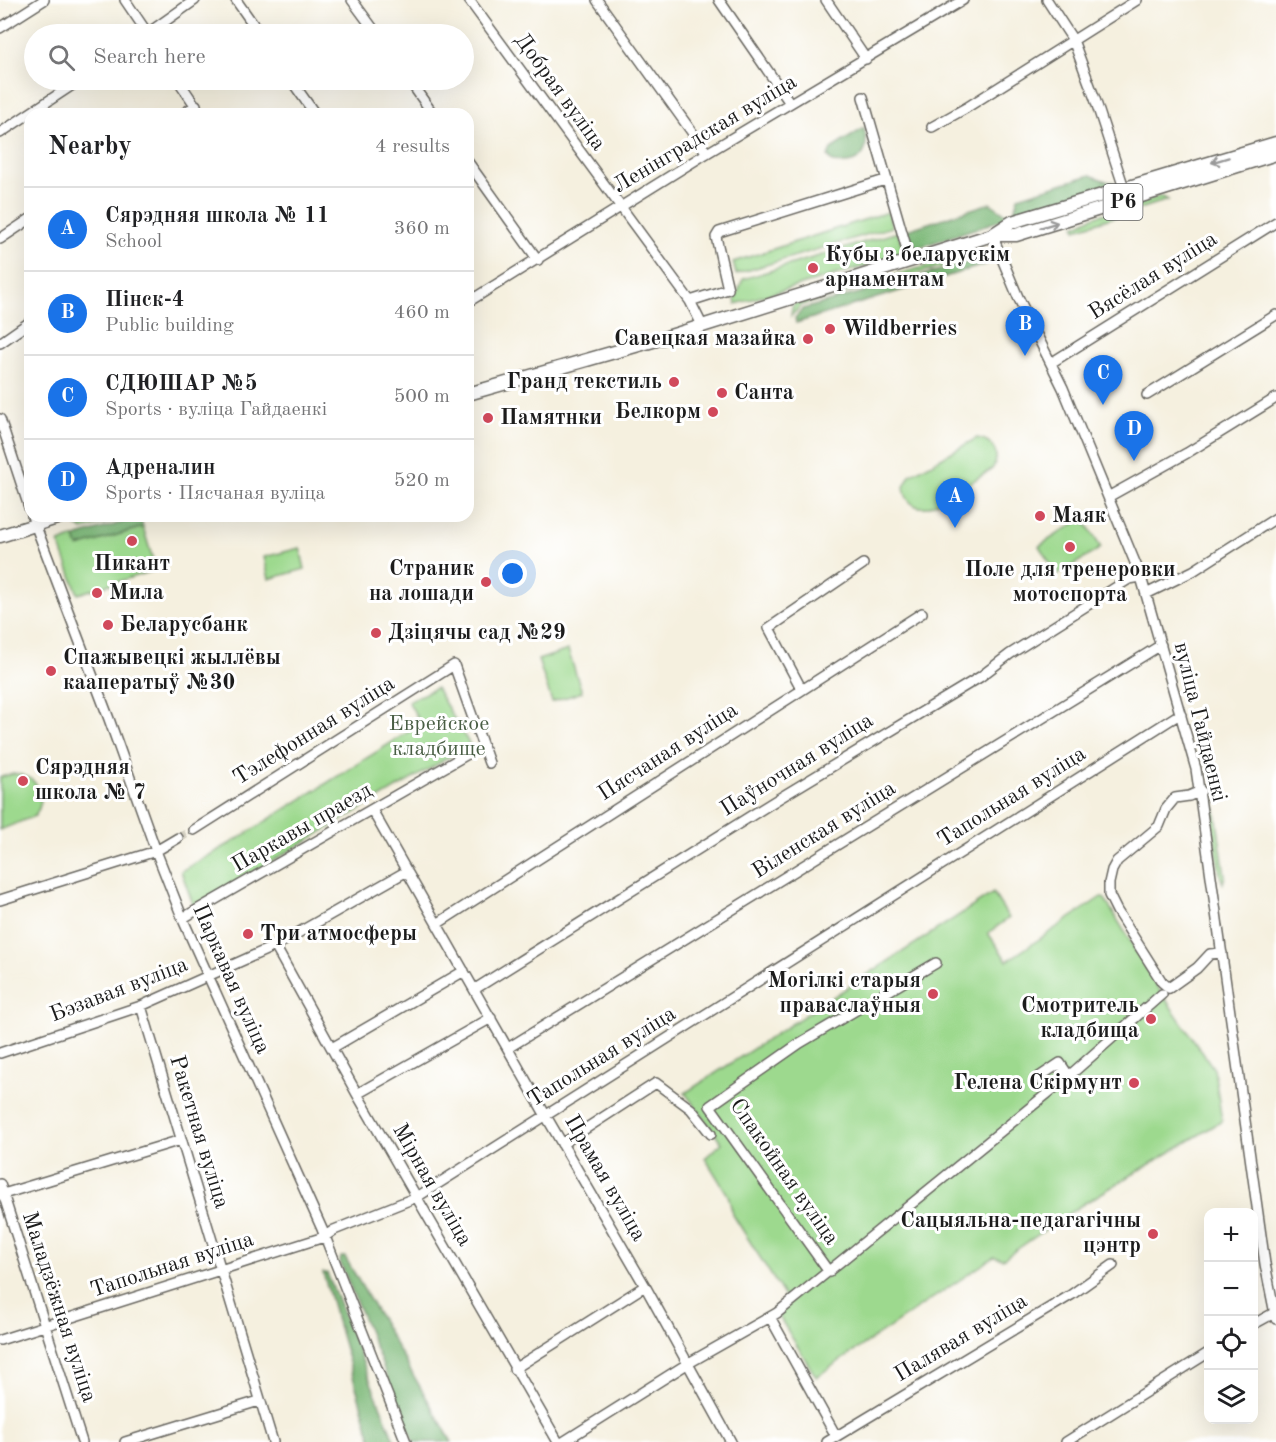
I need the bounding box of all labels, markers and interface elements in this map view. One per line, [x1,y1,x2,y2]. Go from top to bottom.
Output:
search box [24,24,474,90]
street label: Добрая вуліца [510,29,610,155]
icon: search [45,41,78,74]
text: Search here [93,46,206,68]
street label: Ленінградская вуліца [609,70,801,197]
text: Nearby [48,134,132,160]
text: 4 results [375,137,450,157]
one-way arrow [1211,155,1230,166]
road number: Р6 [1104,184,1142,220]
text: Сярэдняя школа № 11 [105,205,329,227]
text: A [60,219,75,239]
text: 360 m [394,219,450,239]
one-way arrow [1039,219,1058,230]
street label: Вясёлая вуліца [1085,228,1221,324]
text: School [105,232,162,252]
place label: Кубы з беларускім арнаментам [825,244,1010,291]
marker: Кубы з беларускім арнаментам [806,261,820,275]
text: Пінск-4 [105,289,185,311]
text: B [60,303,75,323]
text: 460 m [394,303,450,323]
pin: B [1006,306,1044,356]
text: Public building [105,316,234,336]
place label: Wildberries [842,318,957,340]
marker: Wildberries [823,322,837,336]
place label: Савецкая мазайка [614,328,796,350]
marker: Савецкая мазайка [801,332,815,346]
pin: C [1084,356,1122,405]
place label: Гранд текстиль [506,371,662,393]
text: СДЮШАР №5 [105,373,258,395]
marker: Гранд текстиль [667,375,681,389]
place label: Санта [734,382,794,404]
marker: Санта [715,386,729,400]
text: C [61,387,74,407]
text: 500 m [394,387,450,407]
text: Sports · вуліца Гайдаенкі [105,400,327,420]
place label: Белкорм [615,401,701,423]
marker: Белкорм [706,405,720,419]
place label: Памятнки [500,407,602,429]
marker: Памятнки [481,411,495,425]
pin: D [1114,412,1154,461]
text: Адреналин [105,457,216,479]
text: D [60,471,75,491]
text: 520 m [394,471,450,491]
pin: A [936,478,974,528]
text: Sports · Пясчаная вуліца [105,484,325,504]
place label: Маяк [1052,505,1107,527]
marker: Маяк [1033,509,1047,523]
marker: Пикант [125,534,139,548]
marker: Поле для тренеровки мотоспорта [1063,540,1077,554]
place label: Пикант [94,553,170,575]
place label: Страник на лошади [369,558,474,605]
your location [498,559,527,588]
place label: Поле для тренеровки мотоспорта [964,559,1176,606]
marker: Страник на лошади [479,575,493,589]
place label: Мила [109,582,164,604]
marker: Мила [90,586,104,600]
place label: Беларусбанк [120,614,248,636]
marker: Беларусбанк [101,618,115,632]
place label: Дзіцячы сад №29 [388,622,566,644]
marker: Дзіцячы сад №29 [369,626,383,640]
street label: вуліца Гайдаенкі [1170,640,1230,804]
place label: Спажывецкі жыллёвы кааператыў №30 [63,647,281,694]
marker: Спажывецкі жыллёвы кааператыў №30 [44,664,58,678]
street label: Тэлефонная вуліца [229,672,399,790]
street label: Пясчаная вуліца [594,699,742,805]
street label: Паўночная вуліца [717,709,877,821]
park label: Еврейское кладбище [389,713,489,760]
street label: Тапольная вуліца [934,743,1090,851]
place label: Сярэдняя школа № 7 [35,757,146,804]
marker: Сярэдняя школа № 7 [16,774,30,788]
street label: Віленская вуліца [748,777,900,883]
street label: Паркавы праезд [228,779,376,877]
street label: Паркавая вуліца [188,901,274,1057]
place label: Три атмосферы [260,923,417,946]
marker: Три атмосферы [241,927,255,941]
street label: Бэзавая вуліца [47,954,191,1026]
place label: Могілкі старыя праваслаўныя [767,970,921,1017]
marker: Могілкі старыя праваслаўныя [926,987,940,1001]
place label: Смотритель кладбища [1021,995,1139,1042]
street label: Тапольная вуліца [524,1003,680,1111]
marker: Смотритель кладбища [1144,1012,1158,1026]
street label: Ракетная вуліца [165,1053,233,1211]
place label: Гелена Скірмунт [953,1072,1122,1094]
marker: Гелена Скірмунт [1127,1076,1141,1090]
street label: Спакойная вуліца [725,1095,843,1249]
street label: Прамая вуліца [560,1111,650,1245]
street label: Мірная вуліца [388,1120,476,1250]
map controls [1204,1208,1258,1424]
button: + [1204,1208,1258,1262]
street label: Маладзёжная вуліца [18,1209,100,1405]
place label: Сацыяльна-педагагічны цэнтр [900,1210,1141,1257]
marker: Сацыяльна-педагагічны цэнтр [1146,1227,1160,1241]
street label: Тапольная вуліца [88,1228,256,1302]
button: − [1204,1262,1258,1316]
street label: Палявая вуліца [891,1290,1031,1386]
button: locate [1204,1316,1258,1370]
button: layers [1204,1370,1258,1424]

